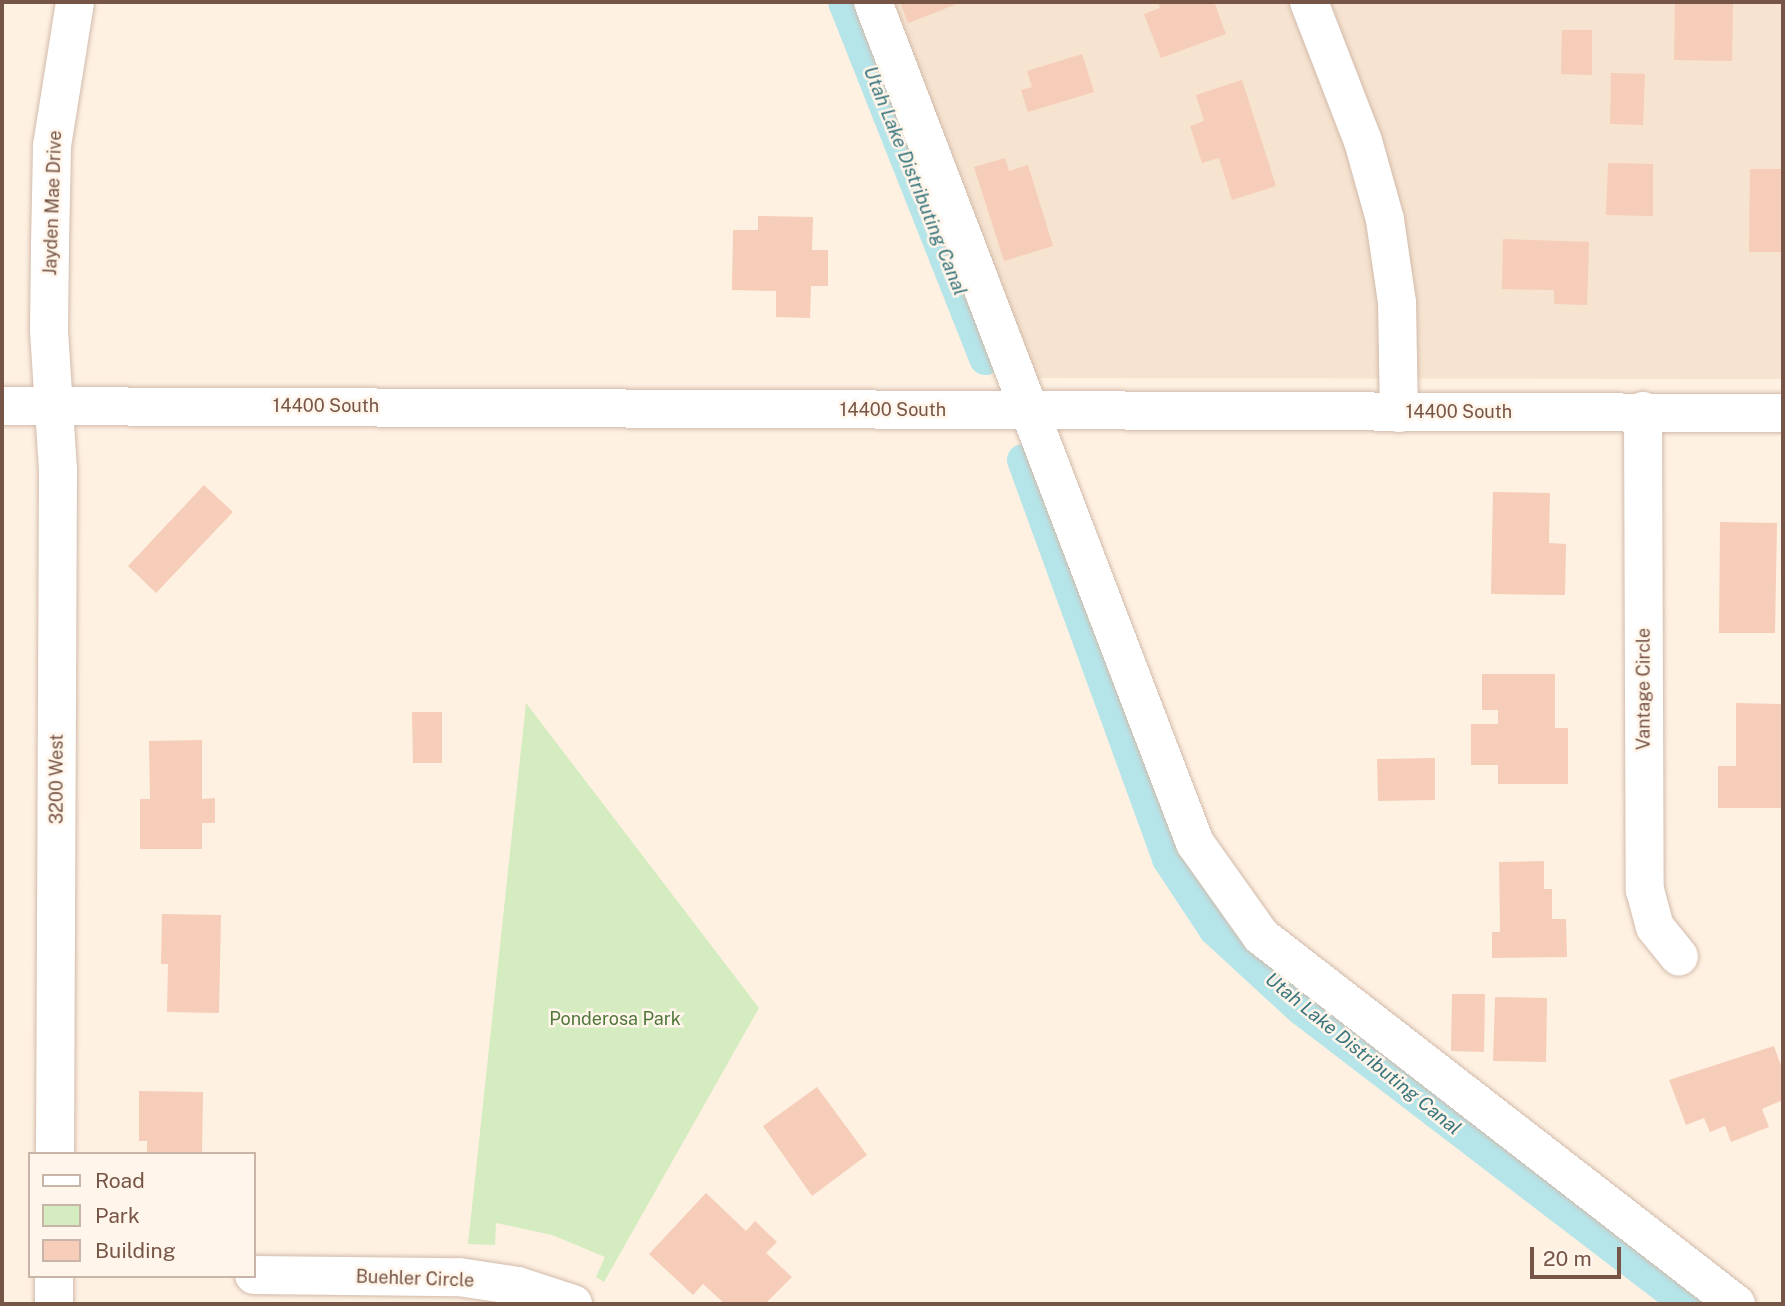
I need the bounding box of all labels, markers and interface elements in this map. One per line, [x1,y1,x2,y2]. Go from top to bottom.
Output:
water label: Utah Lake Distributing Canal [858,63,972,299]
street label: Jayden Mae Drive [40,130,66,276]
street label: 14400 South [273,395,379,417]
street label: 14400 South [840,399,946,421]
street label: 14400 South [1406,401,1512,423]
street label: Vantage Circle [1633,628,1655,750]
street label: 3200 West [46,734,68,824]
water label: Utah Lake Distributing Canal [1260,968,1466,1140]
park label: Ponderosa Park [549,1008,681,1030]
legend [28,1152,256,1278]
text: Road [95,1168,145,1193]
text: Park [95,1203,140,1228]
scale bar [1533,1232,1624,1276]
text: Building [95,1238,176,1263]
text: 20 m [1543,1246,1592,1271]
street label: Buehler Circle [355,1266,475,1292]

